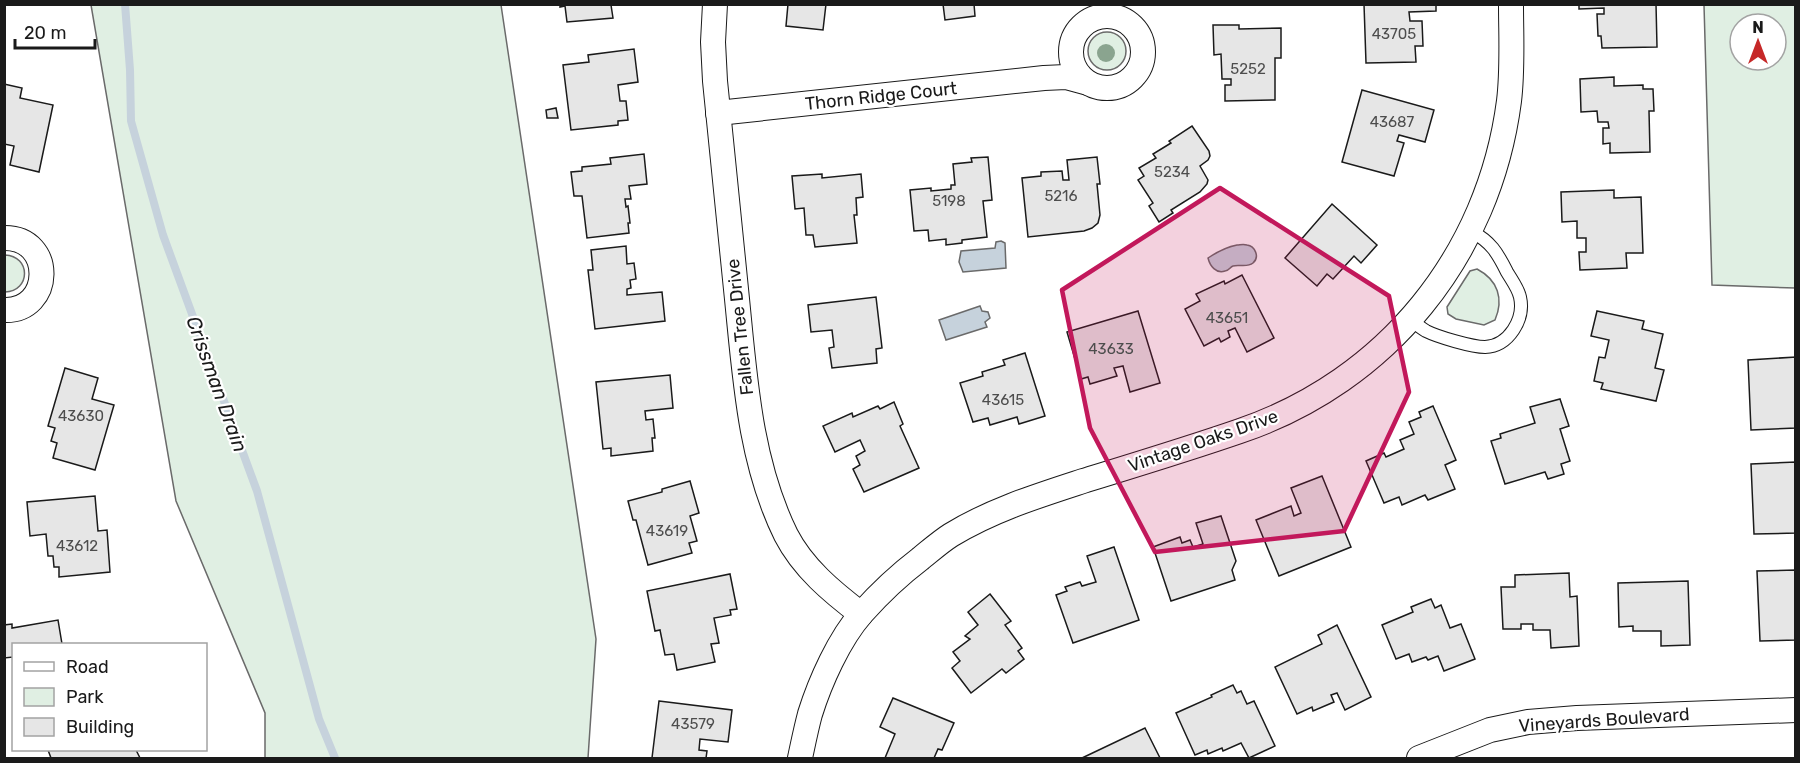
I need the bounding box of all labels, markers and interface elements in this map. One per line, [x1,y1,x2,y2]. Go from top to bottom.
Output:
scale bar [15,12,94,50]
north arrow [1728,12,1788,72]
text: N [1752,18,1764,37]
text: 20 m [24,22,66,44]
house number: 43705 [1372,25,1416,43]
house number: 5252 [1230,60,1266,78]
street label: Thorn Ridge Court [804,77,958,115]
house number: 43687 [1370,113,1415,131]
house number: 5234 [1154,163,1190,181]
house number: 5216 [1044,187,1078,205]
house number: 5198 [932,192,966,210]
street label: Fallen Tree Drive [722,258,758,396]
house number: 43651 [1206,309,1248,327]
water label: Crissman Drain [181,313,253,455]
house number: 43633 [1088,340,1134,358]
house number: 43615 [982,391,1024,409]
street label: Vintage Oaks Drive [1125,405,1281,477]
house number: 43630 [58,407,104,425]
house number: 43619 [646,522,688,540]
house number: 43612 [56,537,98,555]
legend [12,643,207,751]
text: Road [66,656,109,678]
text: Park [66,686,104,708]
street label: Vineyards Boulevard [1518,703,1690,737]
house number: 43579 [671,715,715,733]
text: Building [66,716,134,738]

